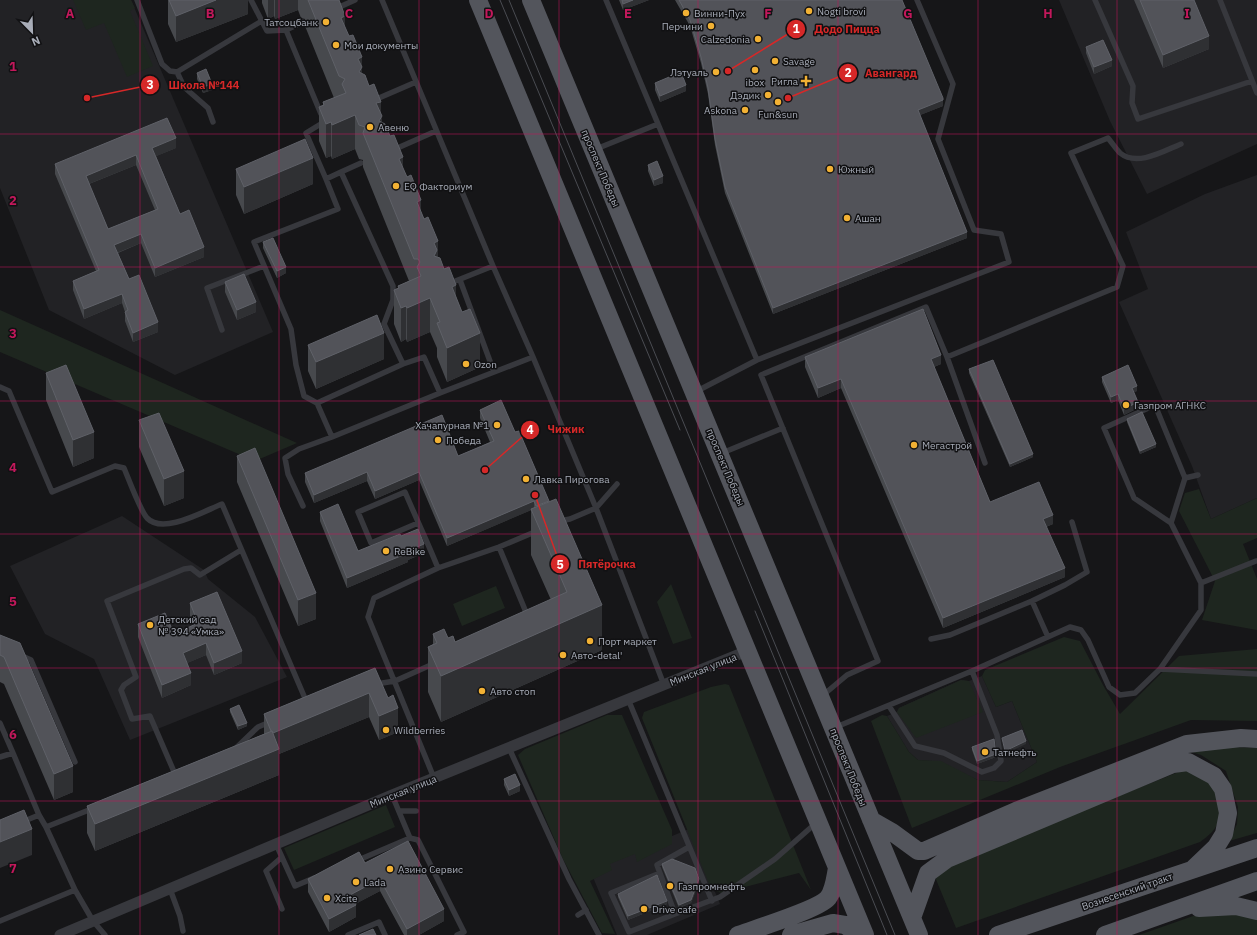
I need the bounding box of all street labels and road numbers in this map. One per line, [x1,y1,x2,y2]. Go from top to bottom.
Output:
street label: проспект Победы [578,128,623,209]
street label: проспект Победы [703,427,748,508]
street label: Минская улица [668,650,739,689]
street label: проспект Победы [827,726,870,808]
street label: Минская улица [368,772,439,811]
street label: Вознесенский тракт [1080,870,1175,913]

